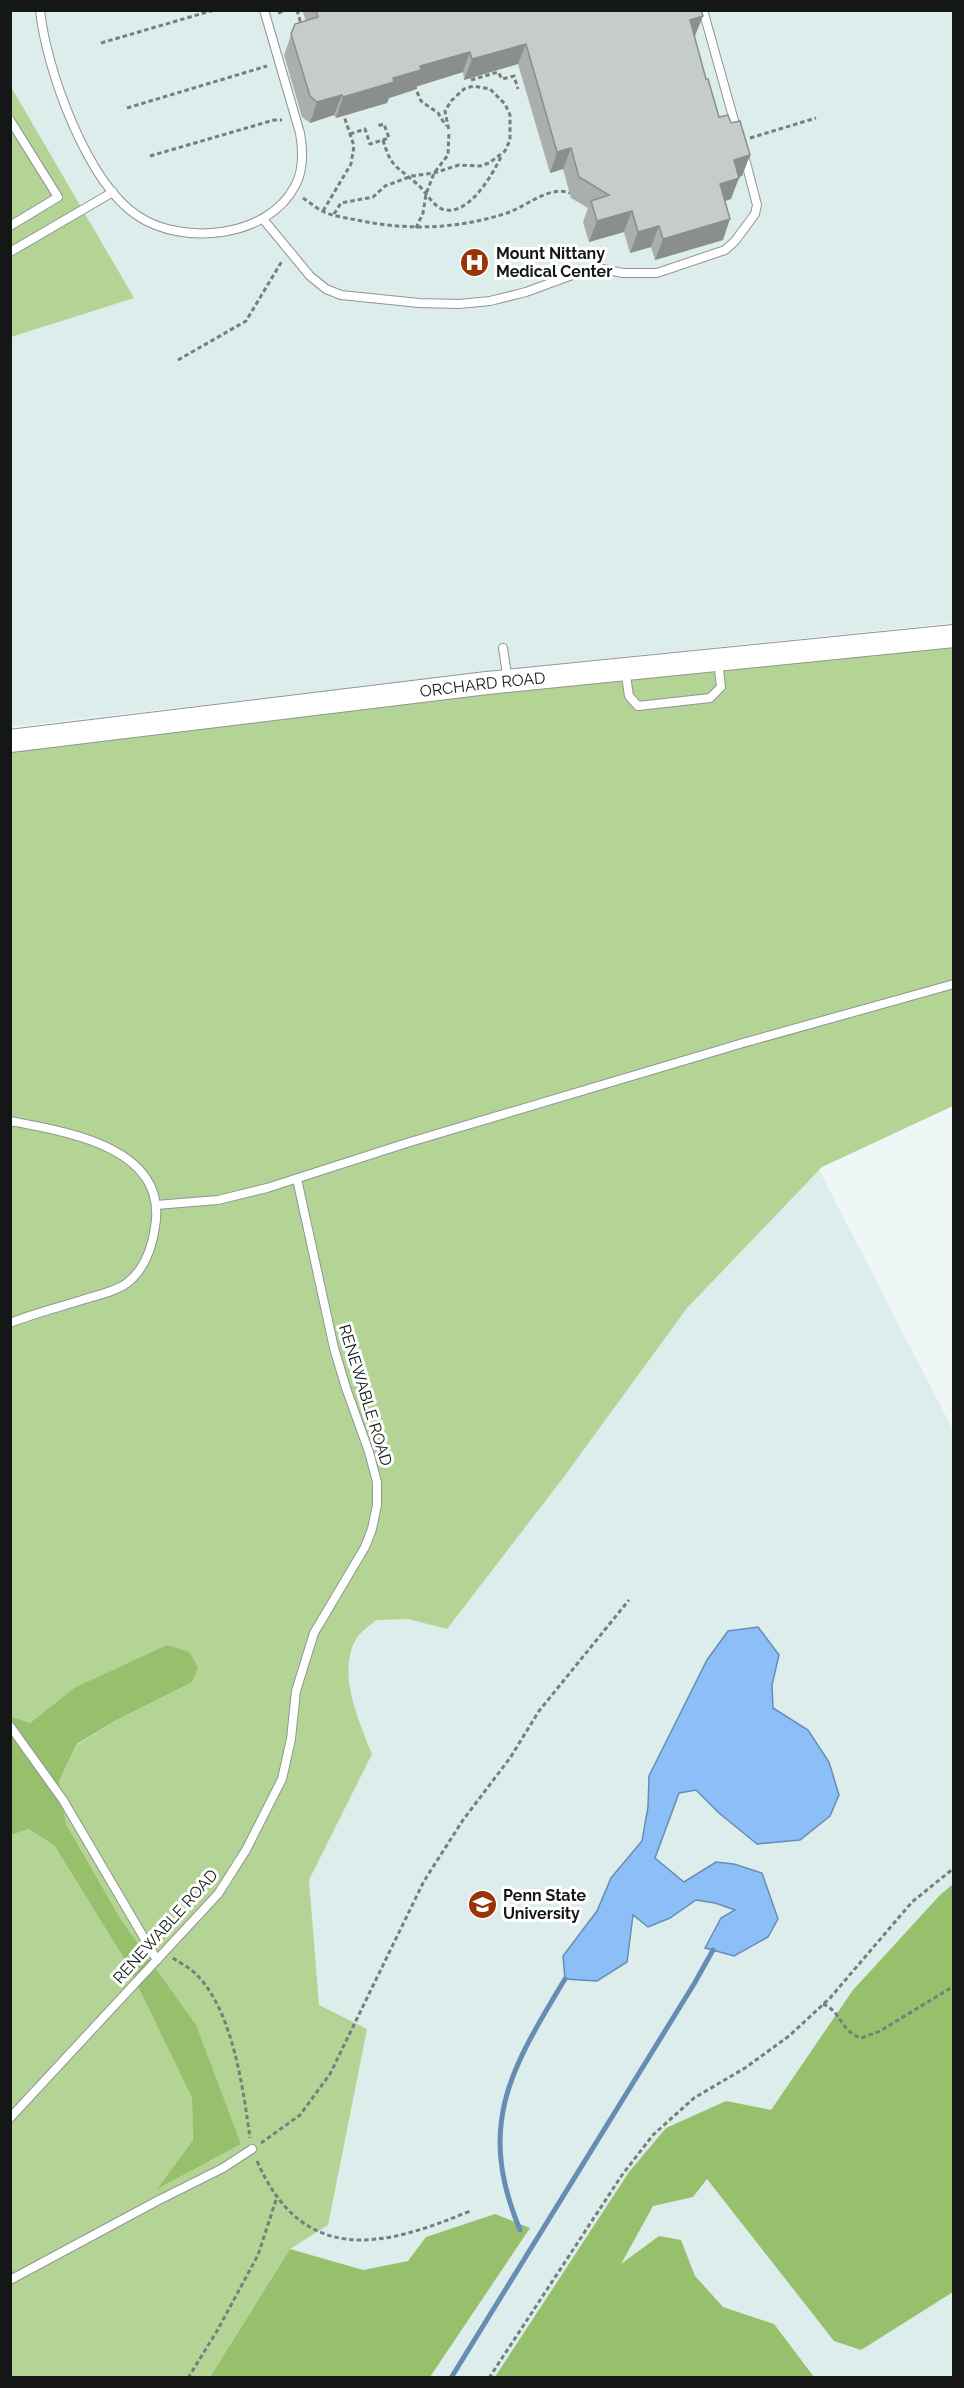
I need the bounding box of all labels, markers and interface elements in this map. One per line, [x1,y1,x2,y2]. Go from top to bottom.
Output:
place label: Mount Nittany Medical Center [496,244,612,281]
hospital icon: Mount Nittany Medical Center [459,246,491,278]
street label: ORCHARD ROAD [419,668,546,701]
street label: RENEWABLE ROAD [335,1322,396,1468]
street label: RENEWABLE ROAD [109,1865,222,1987]
place label: Penn State University [503,1886,586,1923]
school or university icon: Penn State University [466,1888,498,1920]

